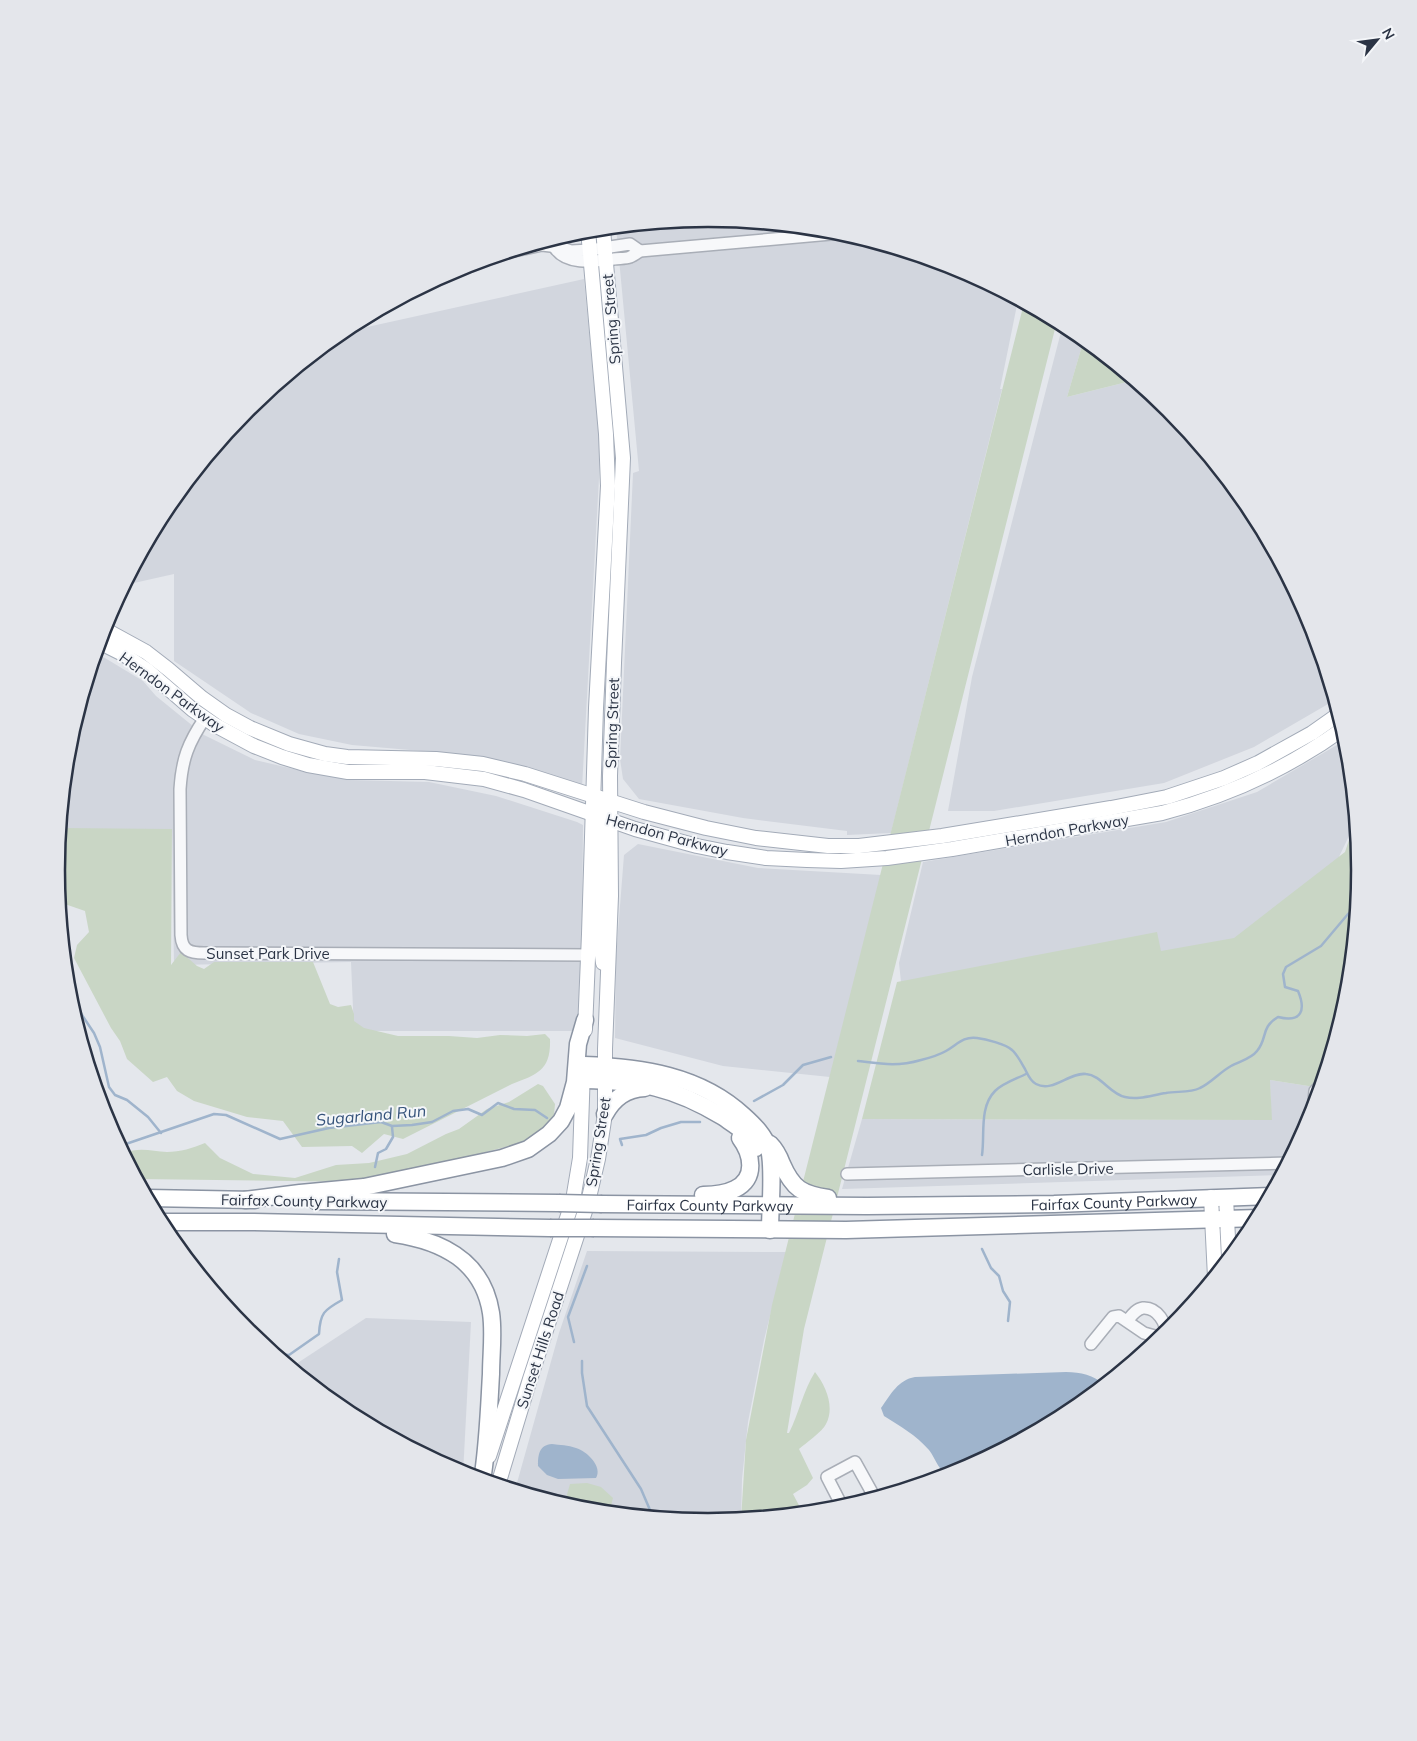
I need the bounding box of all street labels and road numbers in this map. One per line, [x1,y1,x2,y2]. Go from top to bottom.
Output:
street label: Spring Street [598,273,624,365]
street label: Herndon Parkway [116,647,228,737]
street label: Spring Street [601,677,623,769]
street label: Herndon Parkway [604,810,730,860]
street label: Herndon Parkway [1004,810,1130,850]
street label: Sunset Park Drive [206,944,330,963]
street label: Spring Street [582,1096,614,1188]
street label: Carlisle Drive [1022,1159,1114,1179]
street label: Fairfax County Parkway [1031,1189,1198,1214]
street label: Fairfax County Parkway [221,1190,387,1212]
street label: Fairfax County Parkway [627,1195,793,1215]
street label: Sunset Hills Road [512,1289,568,1411]

